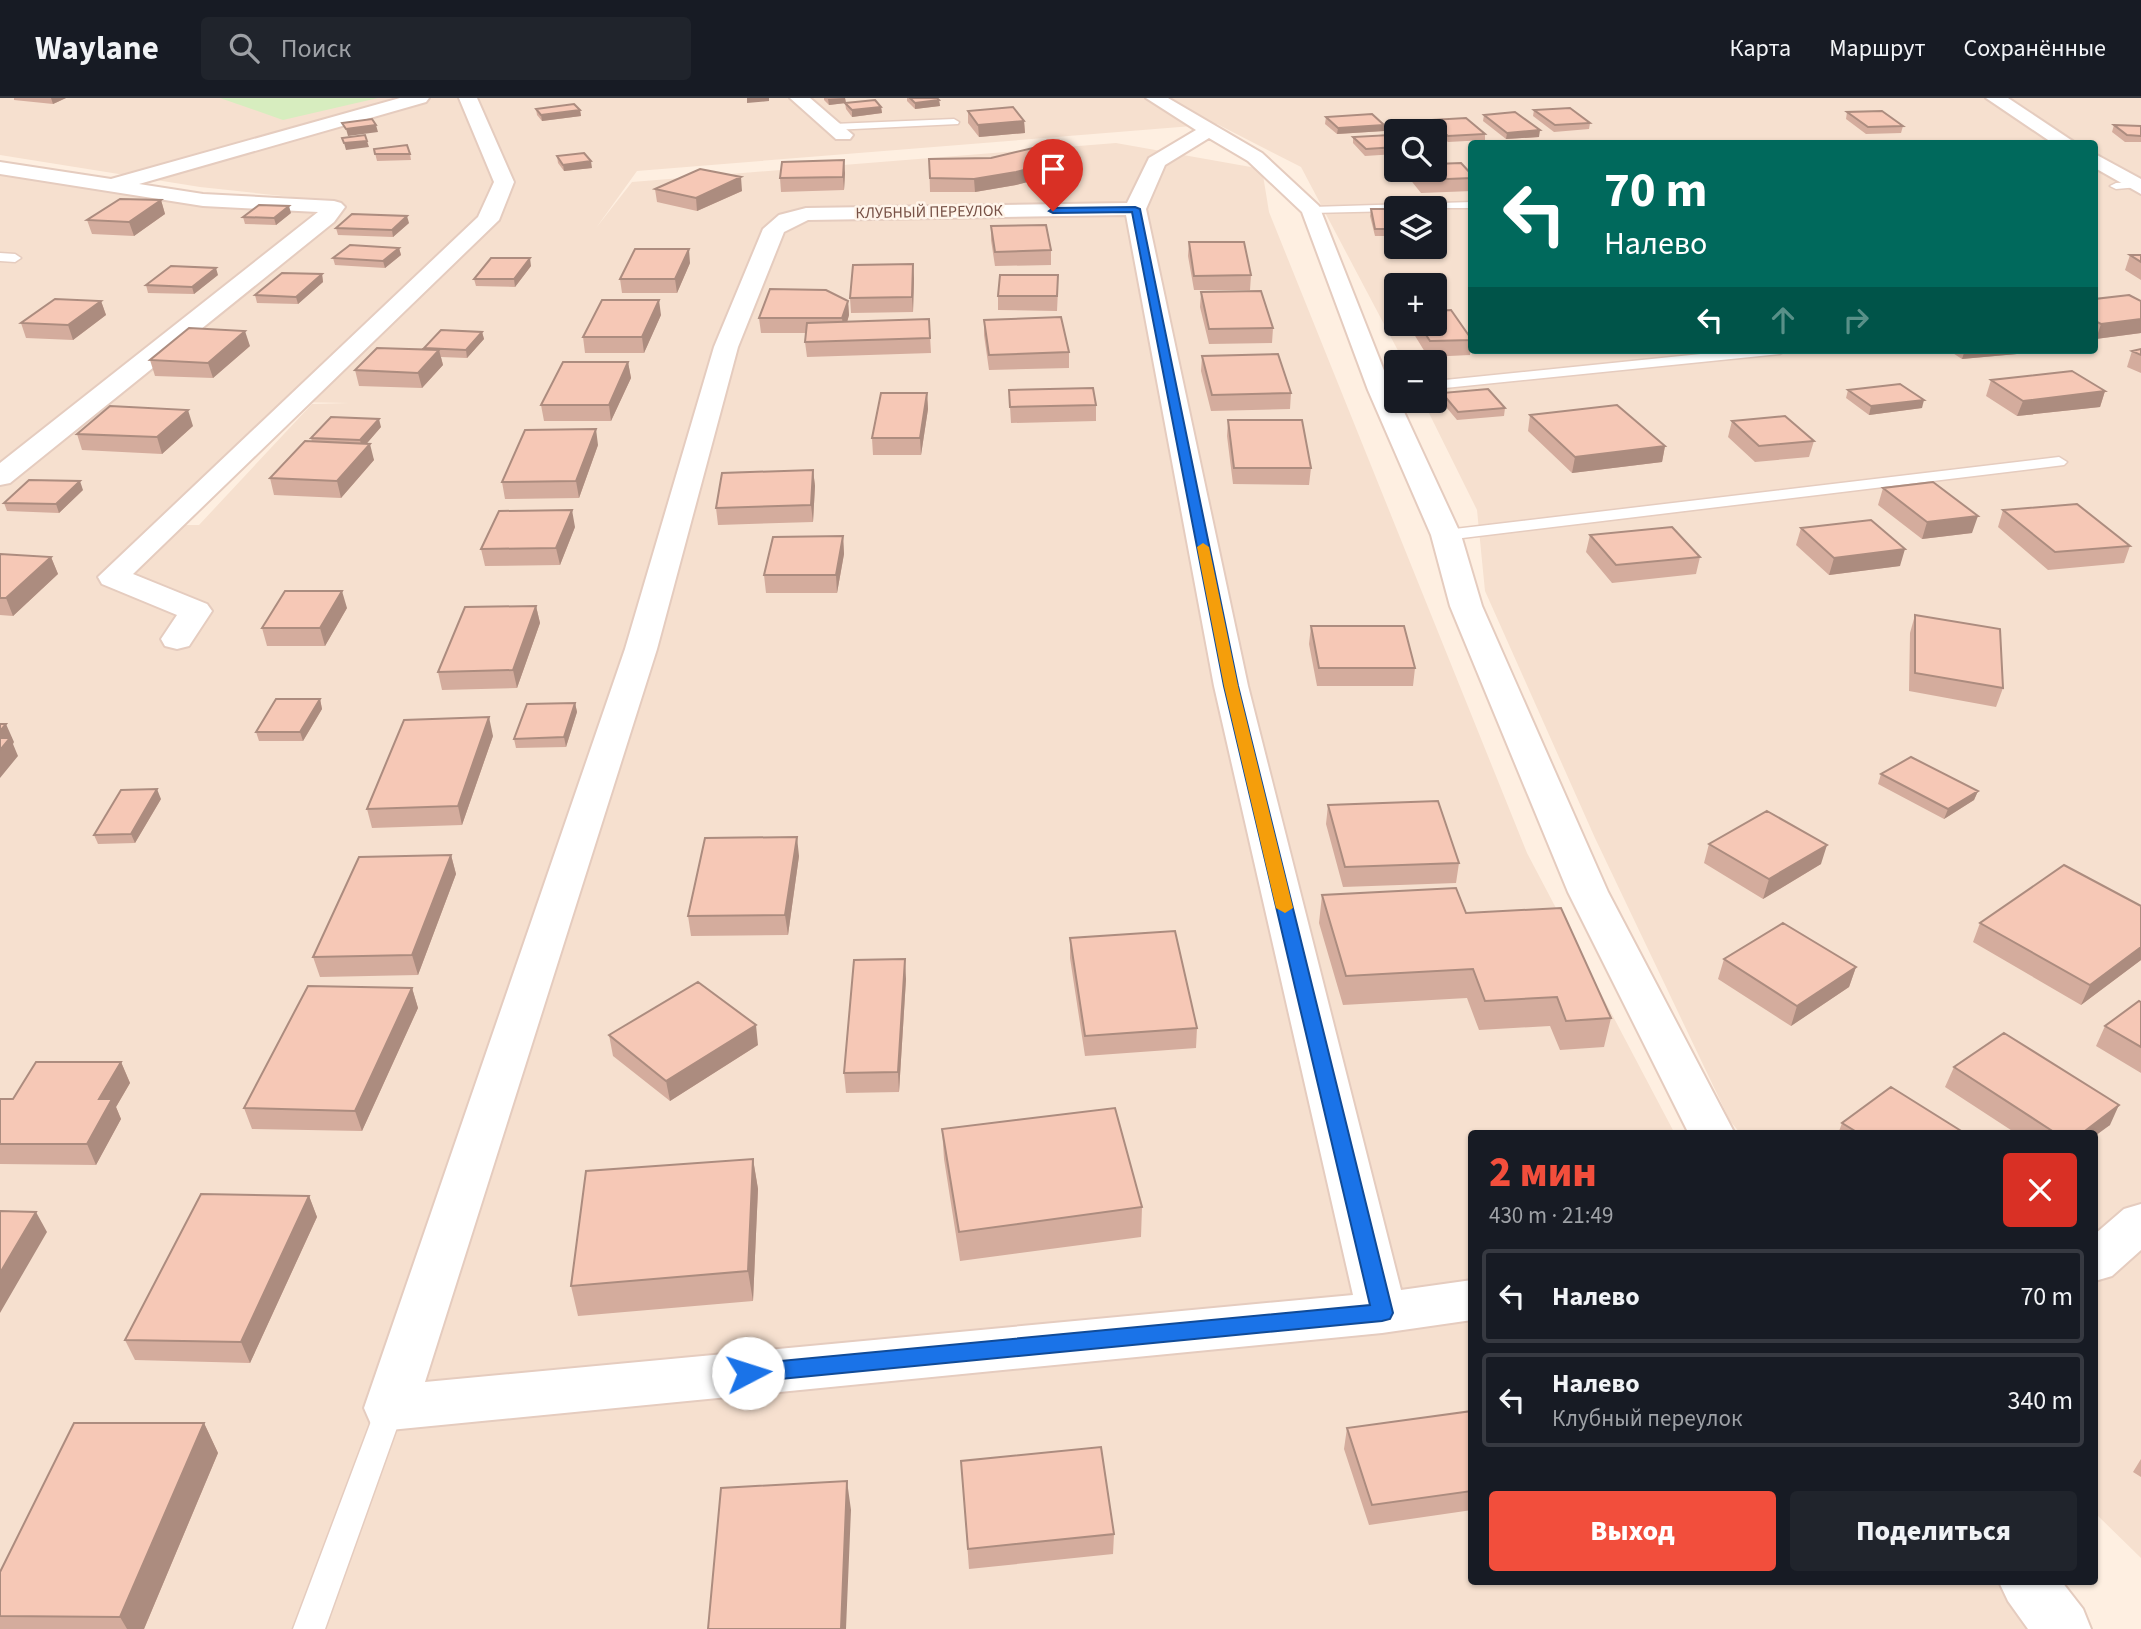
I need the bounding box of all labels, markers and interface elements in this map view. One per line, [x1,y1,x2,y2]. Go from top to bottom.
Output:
search box [201,17,691,80]
text: Waylane [35,25,159,72]
icon: search [225,29,263,67]
text: Поиск [281,30,351,67]
text: Карта [1730,31,1791,66]
text: Маршрут [1829,31,1925,66]
text: Сохранённые [1963,31,2106,66]
map controls [1384,119,1447,413]
button: search [1384,119,1447,182]
pin [1023,139,1083,211]
icon: arrive [1034,150,1072,188]
text: 70 m [1604,156,1708,226]
icon: left [1489,168,1580,259]
button: layers [1384,196,1447,259]
street label: КЛУБНЫЙ ПЕРЕУЛОК [855,200,1004,224]
text: Налево [1604,221,1707,267]
button: + [1384,273,1447,336]
icon: left [1691,301,1729,339]
icon: ahead [1764,301,1802,339]
icon: right [1837,301,1875,339]
button: − [1384,350,1447,413]
text: 2 мин [1489,1143,1597,1203]
button: close [2003,1153,2077,1227]
text: 430 m · 21:49 [1489,1199,1613,1232]
icon: left [1493,1277,1531,1315]
text: Налево [1552,1278,1640,1315]
text: 70 m [2020,1278,2073,1315]
position arrow [711,1336,785,1410]
text: Налево [1552,1365,1640,1402]
icon: left [1493,1381,1531,1419]
text: 340 m [2007,1382,2073,1419]
text: Клубный переулок [1552,1402,1742,1435]
button: Выход [1489,1491,1776,1571]
button: Поделиться [1790,1491,2077,1571]

